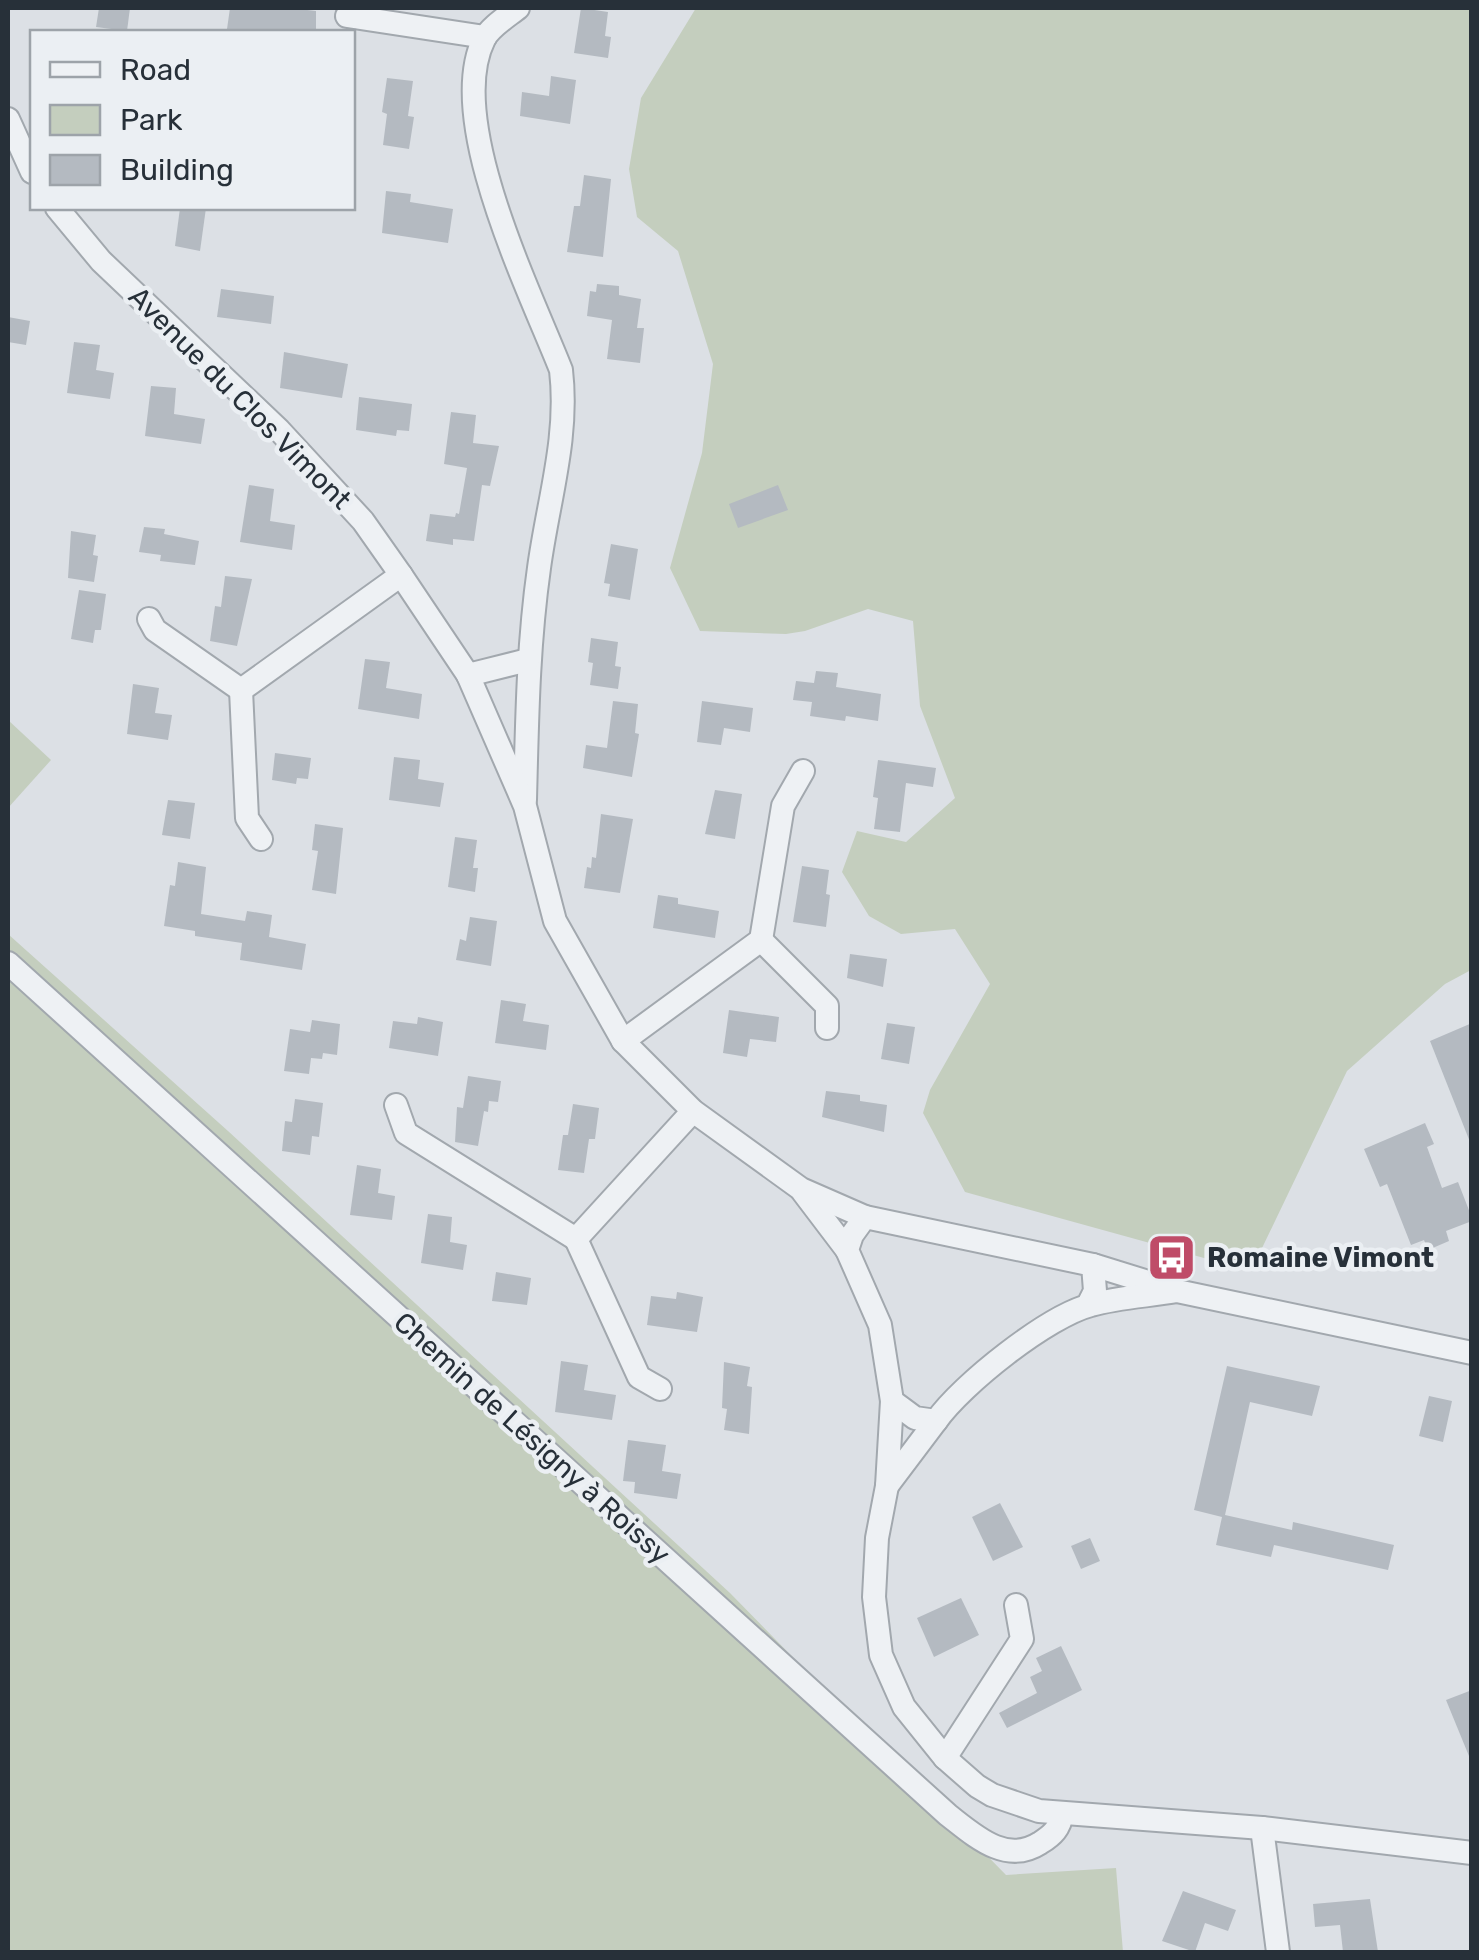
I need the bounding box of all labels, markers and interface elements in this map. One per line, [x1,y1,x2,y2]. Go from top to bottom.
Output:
legend [30,30,355,210]
text: Road [120,52,191,88]
text: Park [120,102,183,138]
text: Building [120,152,234,188]
street label: Avenue du Clos Vimont [122,280,358,516]
bus stop icon: Romaine Vimont [1146,1231,1198,1283]
place label: Romaine Vimont [1207,1241,1434,1274]
street label: Chemin de Lésigny à Roissy [387,1305,677,1571]

